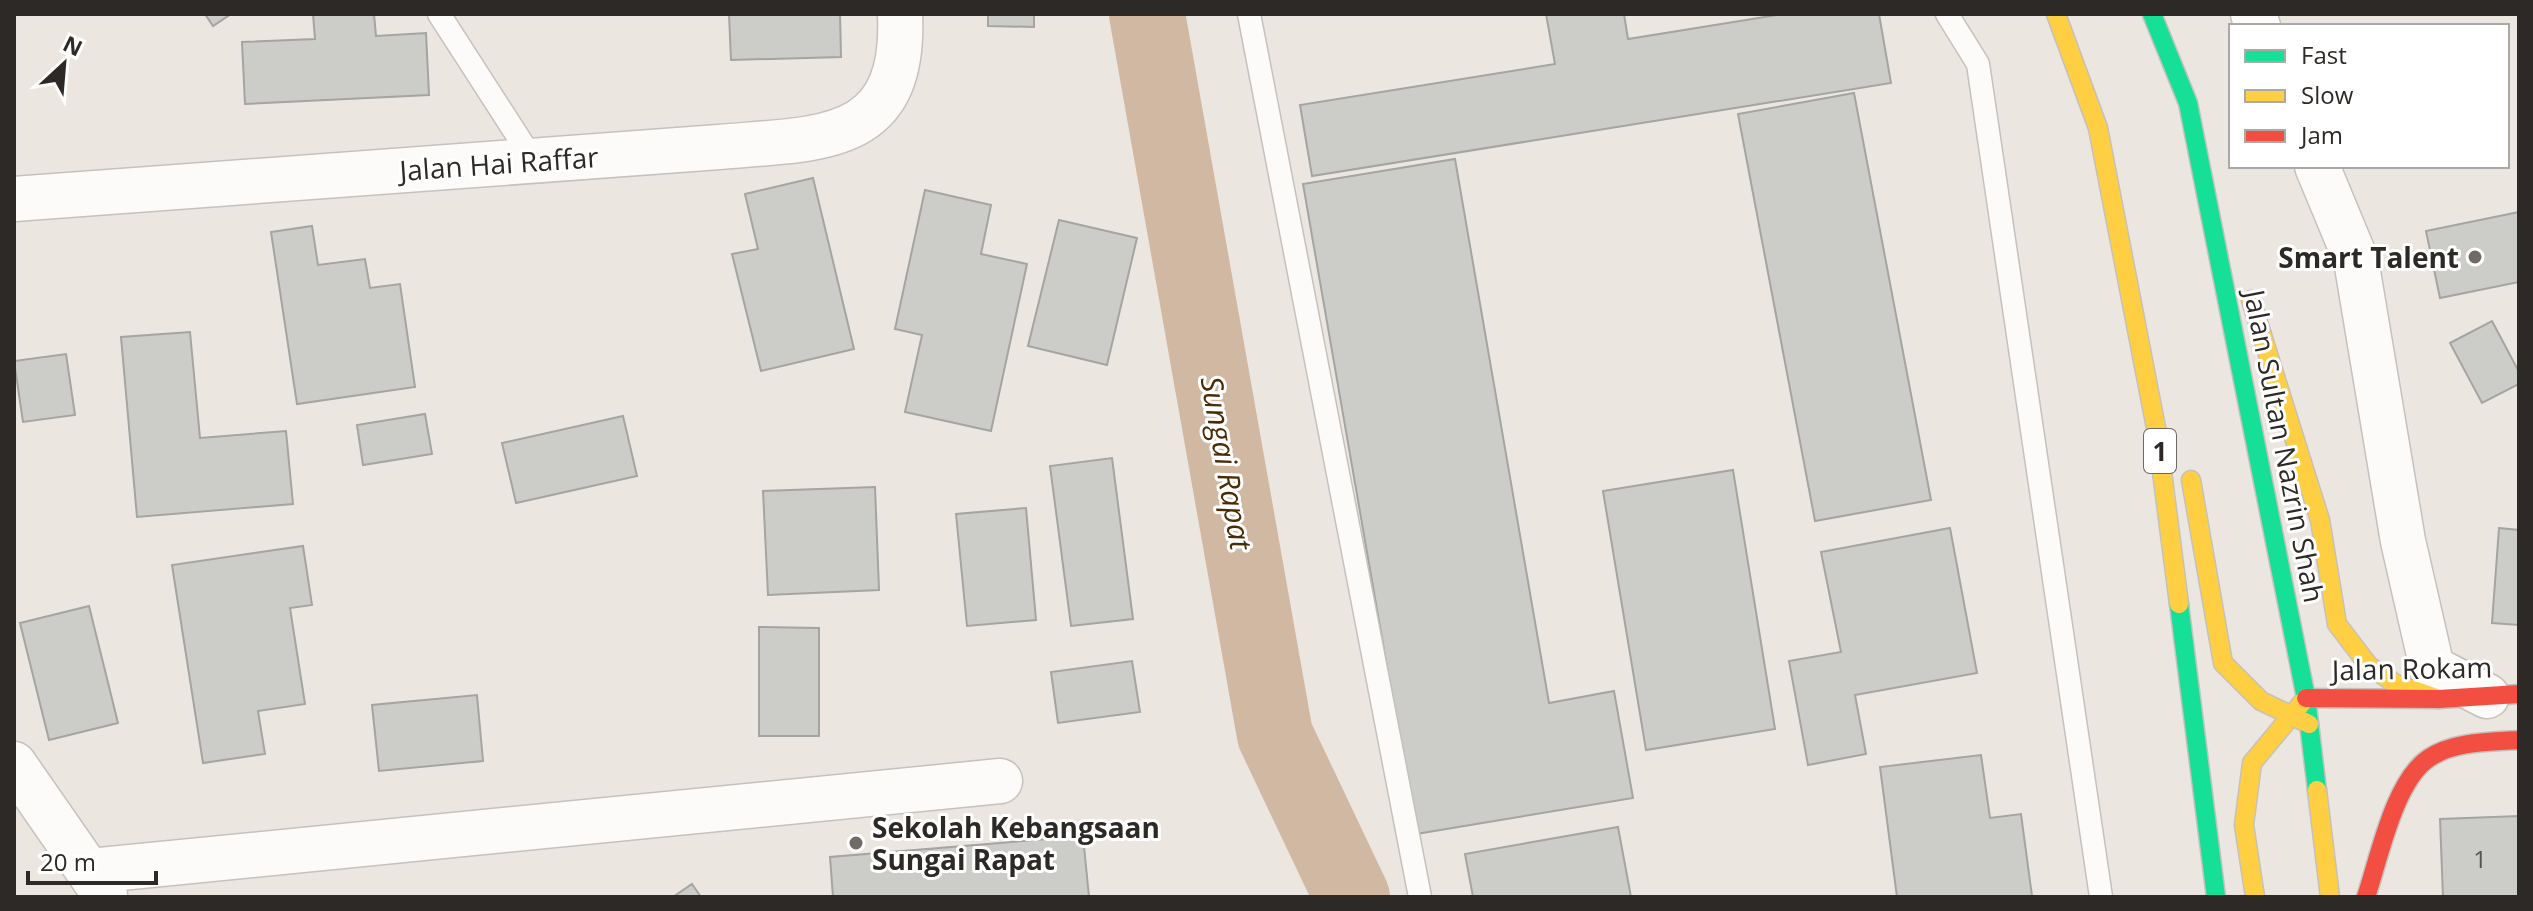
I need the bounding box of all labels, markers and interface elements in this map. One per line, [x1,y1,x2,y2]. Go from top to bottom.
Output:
north arrow [24,24,104,104]
legend [2229,24,2509,168]
text: N [59,28,88,63]
text: Fast [2301,38,2347,71]
text: Slow [2301,78,2354,111]
text: Jam [2299,118,2343,151]
street label: Jalan Hai Raffar [395,137,600,189]
place label: Smart Talent [2278,238,2459,276]
marker: Smart Talent [2466,248,2484,266]
street label: Jalan Sultan Nazrin Shah [2235,283,2334,606]
water label: Sungai Rapat [1192,373,1263,554]
road number: 1 [2144,429,2176,473]
street label: Jalan Rokam [2328,648,2493,688]
place label: Sekolah Kebangsaan Sungai Rapat [872,808,1160,878]
marker: Sekolah Kebangsaan Sungai Rapat [847,834,865,852]
scale bar [28,835,156,885]
house number: 1 [2473,842,2487,875]
text: 20 m [40,845,96,878]

